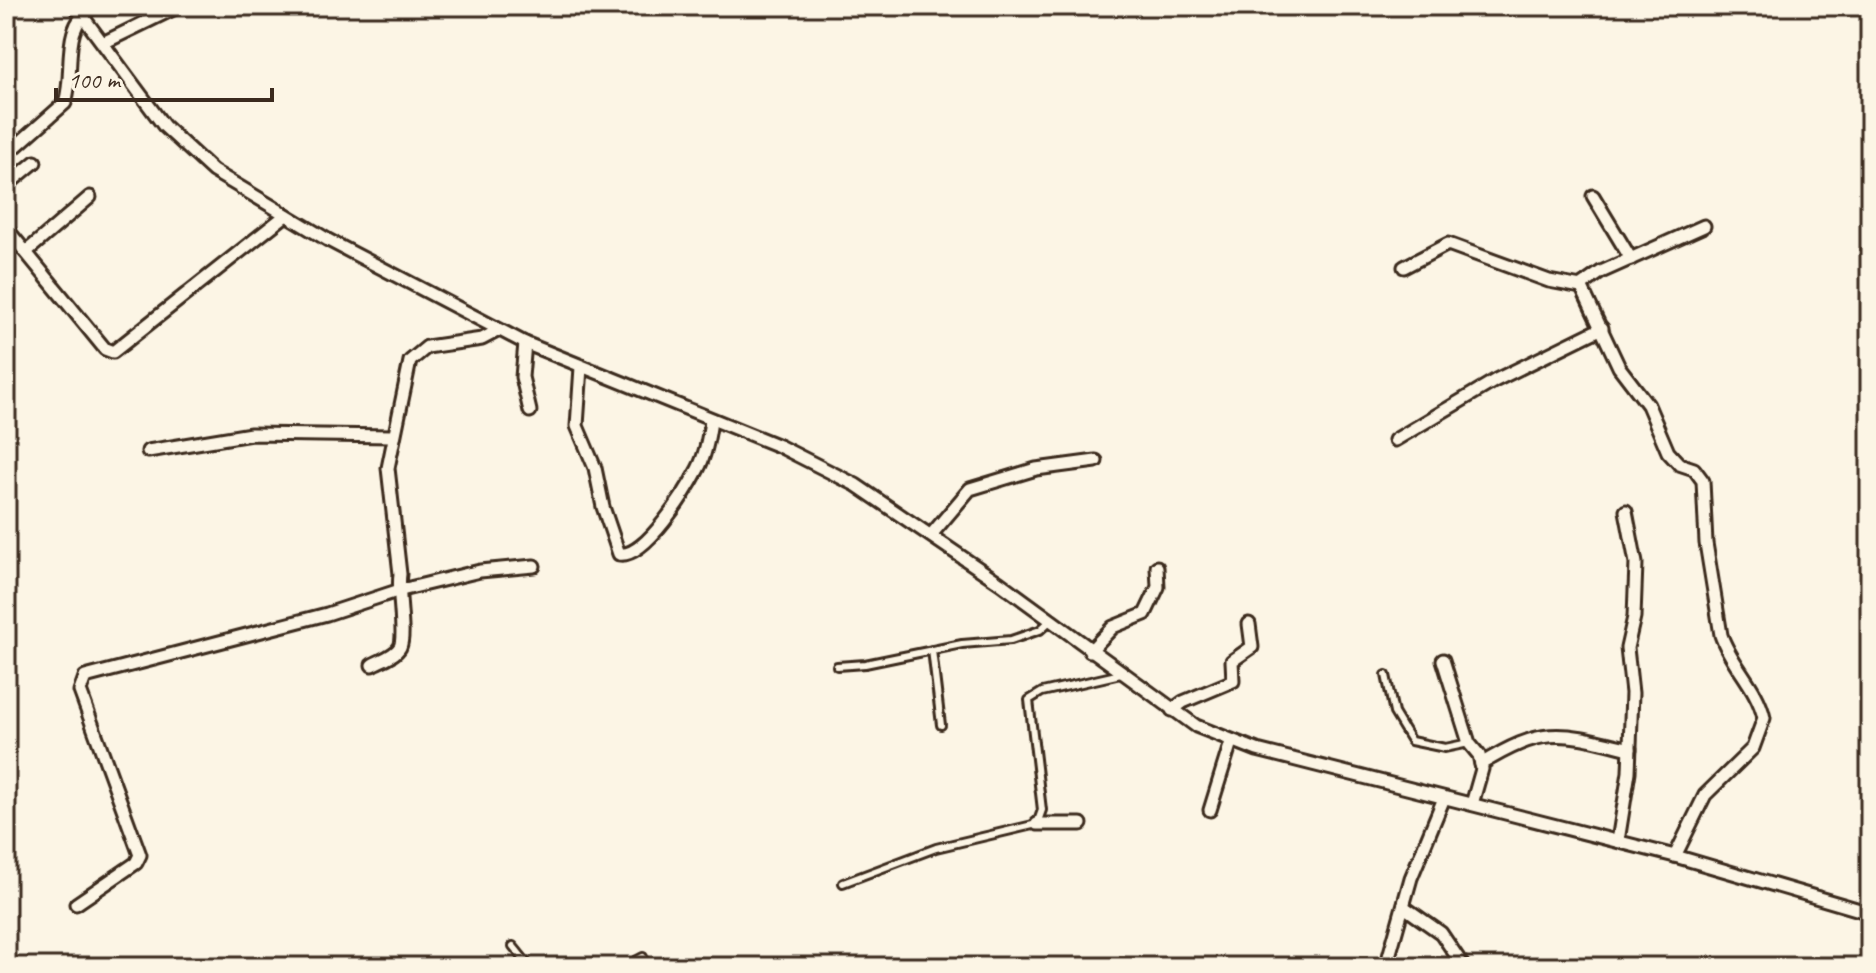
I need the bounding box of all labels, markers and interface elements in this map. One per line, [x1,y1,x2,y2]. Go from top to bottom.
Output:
scale bar [56,52,272,102]
text: 100 m [68,65,122,95]

